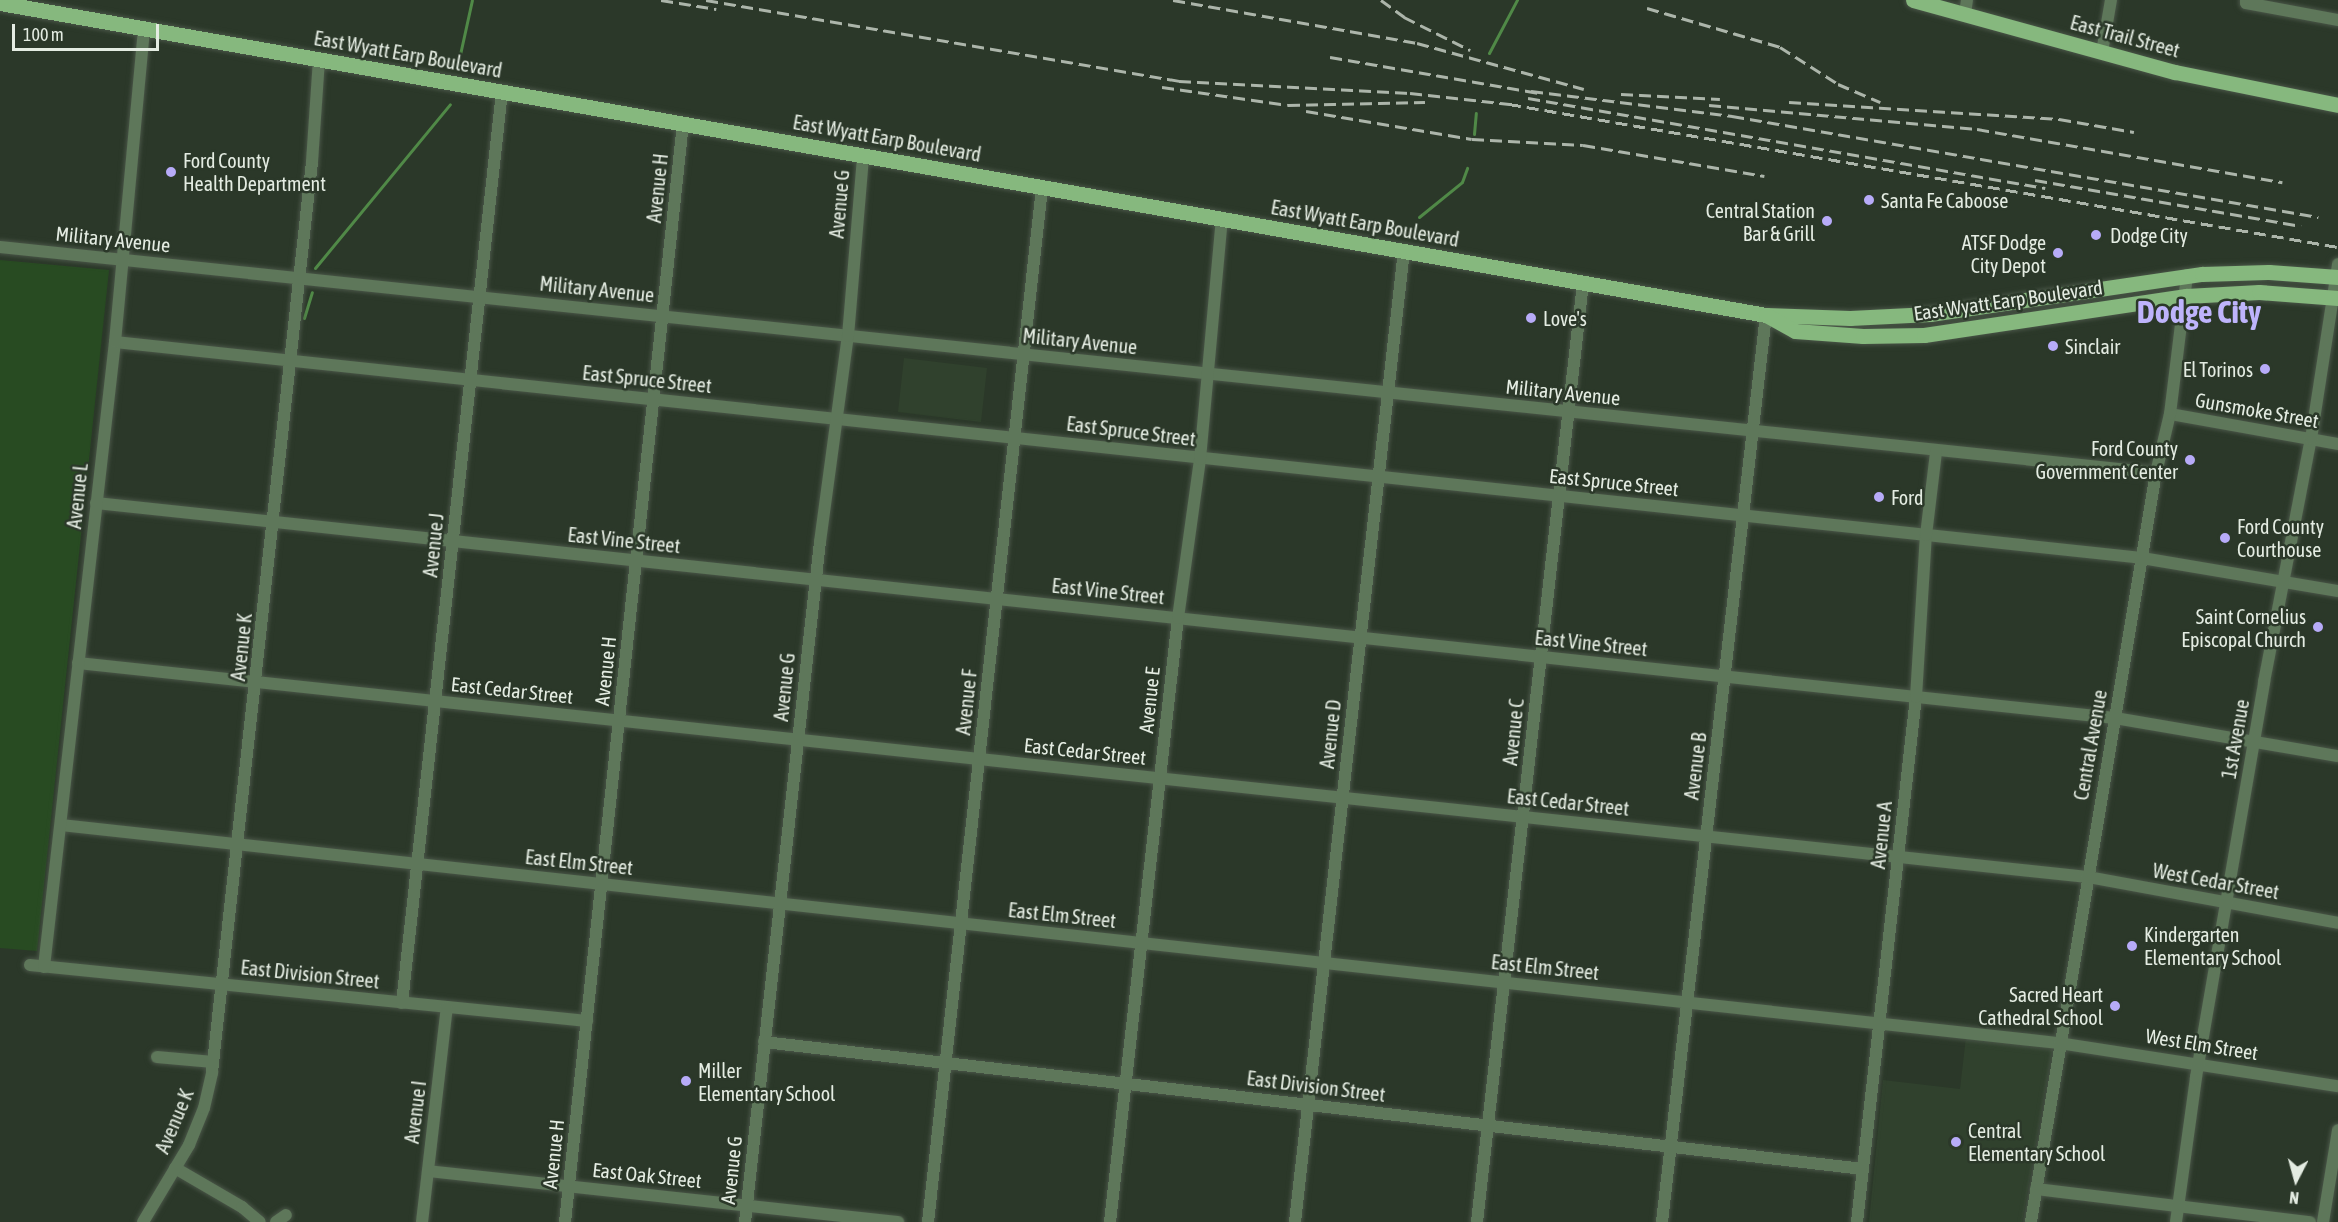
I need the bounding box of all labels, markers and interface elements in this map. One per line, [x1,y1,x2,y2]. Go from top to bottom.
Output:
street label: East Trail Street [2068,10,2182,62]
scale bar [15,12,162,50]
text: 100 m [23,24,64,45]
street label: East Wyatt Earp Boulevard [312,26,504,82]
street label: East Wyatt Earp Boulevard [791,110,983,166]
place label: Ford County Health Department [183,148,326,195]
street label: Avenue H [641,152,673,224]
marker: Ford County Health Department [164,165,178,179]
street label: Avenue G [824,169,854,239]
place label: Santa Fe Caboose [1881,188,2008,212]
marker: Santa Fe Caboose [1862,193,1876,207]
street label: East Wyatt Earp Boulevard [1269,195,1461,251]
place label: Central Station Bar & Grill [1706,198,1815,245]
marker: Central Station Bar & Grill [1820,214,1834,228]
street label: Military Avenue [54,221,172,257]
place label: Dodge City [2110,223,2188,247]
marker: Dodge City [2087,226,2105,244]
place label: ATSF Dodge City Depot [1962,230,2046,277]
marker: ATSF Dodge City Depot [2051,246,2065,260]
street label: Military Avenue [538,271,656,307]
street label: East Wyatt Earp Boulevard [1912,275,2104,325]
district label: Dodge City [2137,293,2261,331]
place label: Love's [1543,306,1587,330]
marker: Love's [1524,311,1538,325]
street label: Military Avenue [1021,323,1139,359]
place label: Sinclair [2065,334,2120,358]
marker: Sinclair [2046,339,2060,353]
place label: El Torinos [2183,357,2253,381]
street label: East Spruce Street [581,360,713,398]
marker: El Torinos [2258,362,2272,376]
street label: Military Avenue [1504,374,1622,410]
street label: Gunsmoke Street [2193,387,2321,433]
street label: East Spruce Street [1065,411,1197,451]
place label: Ford County Government Center [2035,436,2178,483]
marker: Ford County Government Center [2183,453,2197,467]
street label: Avenue L [62,462,92,530]
street label: East Spruce Street [1548,463,1680,501]
place label: Ford [1891,485,1923,509]
marker: Ford [1872,490,1886,504]
street label: Avenue J [418,512,448,578]
place label: Ford County Courthouse [2237,514,2324,561]
street label: East Vine Street [566,522,682,558]
marker: Ford County Courthouse [2218,531,2232,545]
street label: East Vine Street [1050,573,1166,609]
place label: Saint Cornelius Episcopal Church [2181,604,2306,651]
street label: Avenue K [226,612,256,682]
marker: Saint Cornelius Episcopal Church [2311,620,2325,634]
street label: East Vine Street [1533,625,1649,661]
street label: Avenue H [589,635,621,707]
street label: Avenue G [768,652,800,722]
street label: Avenue E [1134,666,1164,734]
street label: Avenue F [951,668,981,736]
street label: East Cedar Street [450,672,574,708]
street label: Central Avenue [2068,688,2112,802]
street label: Avenue C [1498,697,1528,767]
street label: 1st Avenue [2216,697,2254,781]
street label: Avenue D [1314,698,1346,770]
street label: Avenue B [1679,731,1711,801]
street label: East Cedar Street [1023,733,1147,769]
street label: East Cedar Street [1506,784,1630,820]
street label: Avenue A [1866,800,1896,870]
street label: East Elm Street [524,844,634,880]
street label: West Cedar Street [2151,858,2281,904]
street label: East Elm Street [1007,897,1117,933]
place label: Kindergarten Elementary School [2144,922,2281,969]
marker: Kindergarten Elementary School [2125,939,2139,953]
street label: East Elm Street [1490,949,1600,985]
street label: East Division Street [239,955,381,993]
place label: Sacred Heart Cathedral School [1978,982,2103,1029]
marker: Sacred Heart Cathedral School [2108,999,2122,1013]
street label: West Elm Street [2144,1023,2260,1065]
place label: Miller Elementary School [698,1058,835,1105]
street label: East Division Street [1245,1066,1387,1106]
marker: Miller Elementary School [679,1074,693,1088]
street label: Avenue I [399,1079,431,1145]
street label: Avenue K [150,1085,198,1157]
street label: Avenue H [537,1118,569,1190]
place label: Central Elementary School [1968,1118,2105,1165]
street label: Avenue G [715,1135,747,1205]
marker: Central Elementary School [1949,1135,1963,1149]
north arrow [2266,1150,2326,1210]
street label: East Oak Street [591,1157,703,1193]
text: N [2288,1188,2300,1207]

